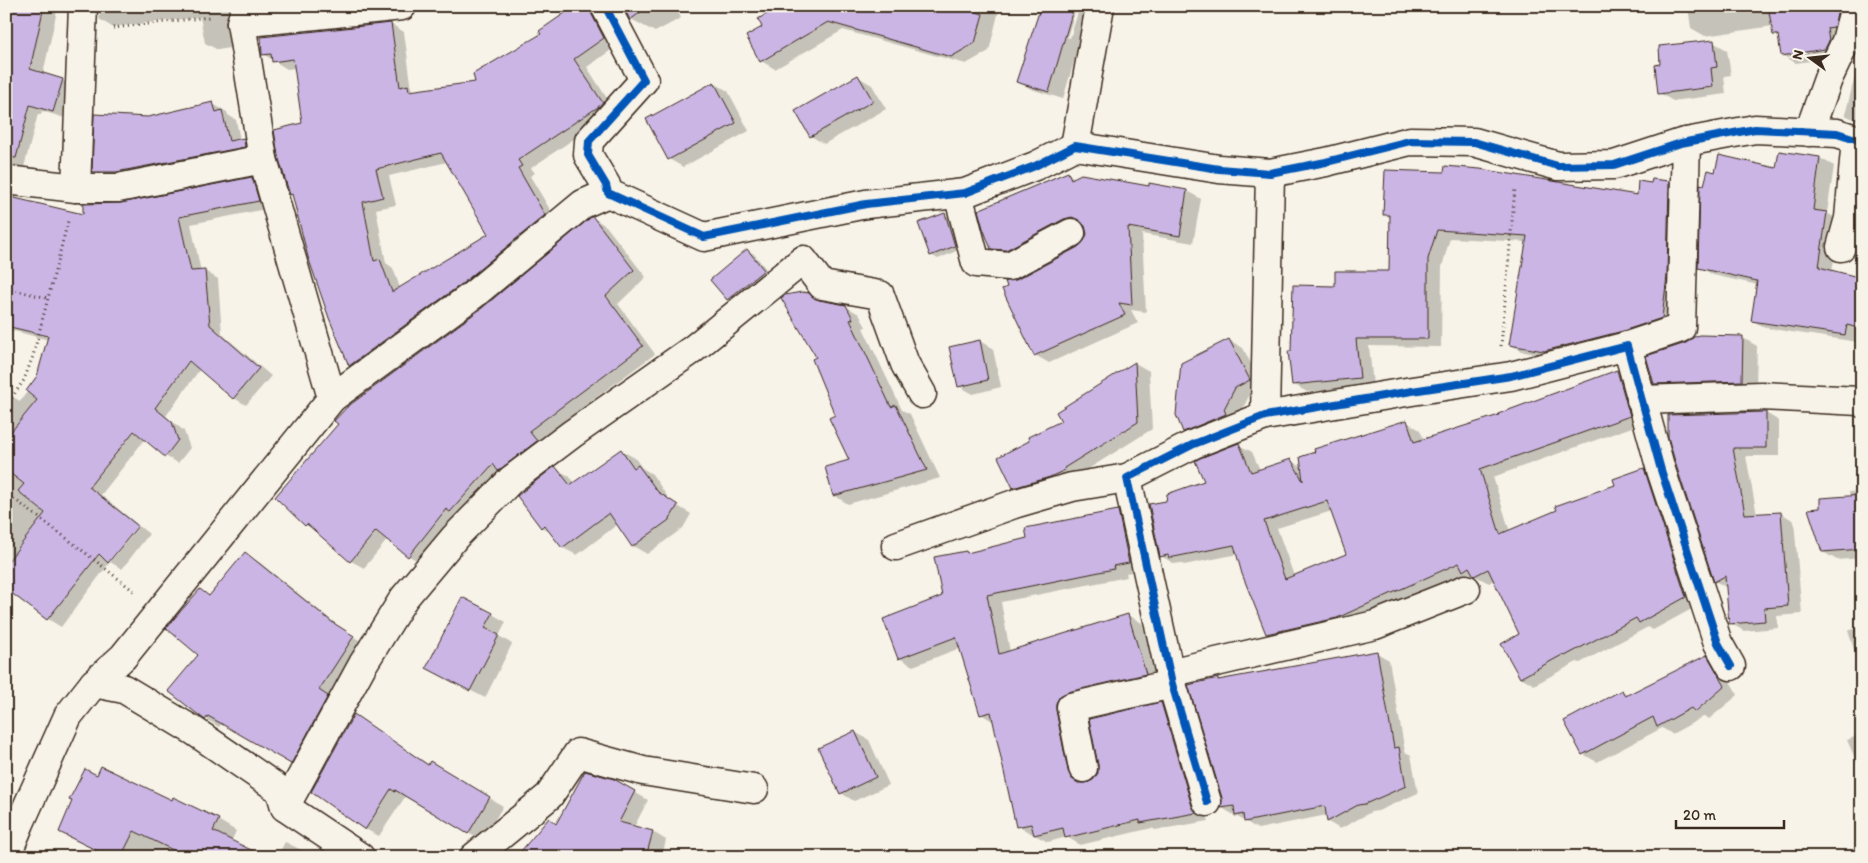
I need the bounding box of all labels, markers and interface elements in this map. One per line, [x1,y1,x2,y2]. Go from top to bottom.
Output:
north arrow [1786,32,1836,82]
text: N [1788,48,1807,62]
scale bar [1676,798,1783,830]
text: 20 m [1683,806,1717,824]

